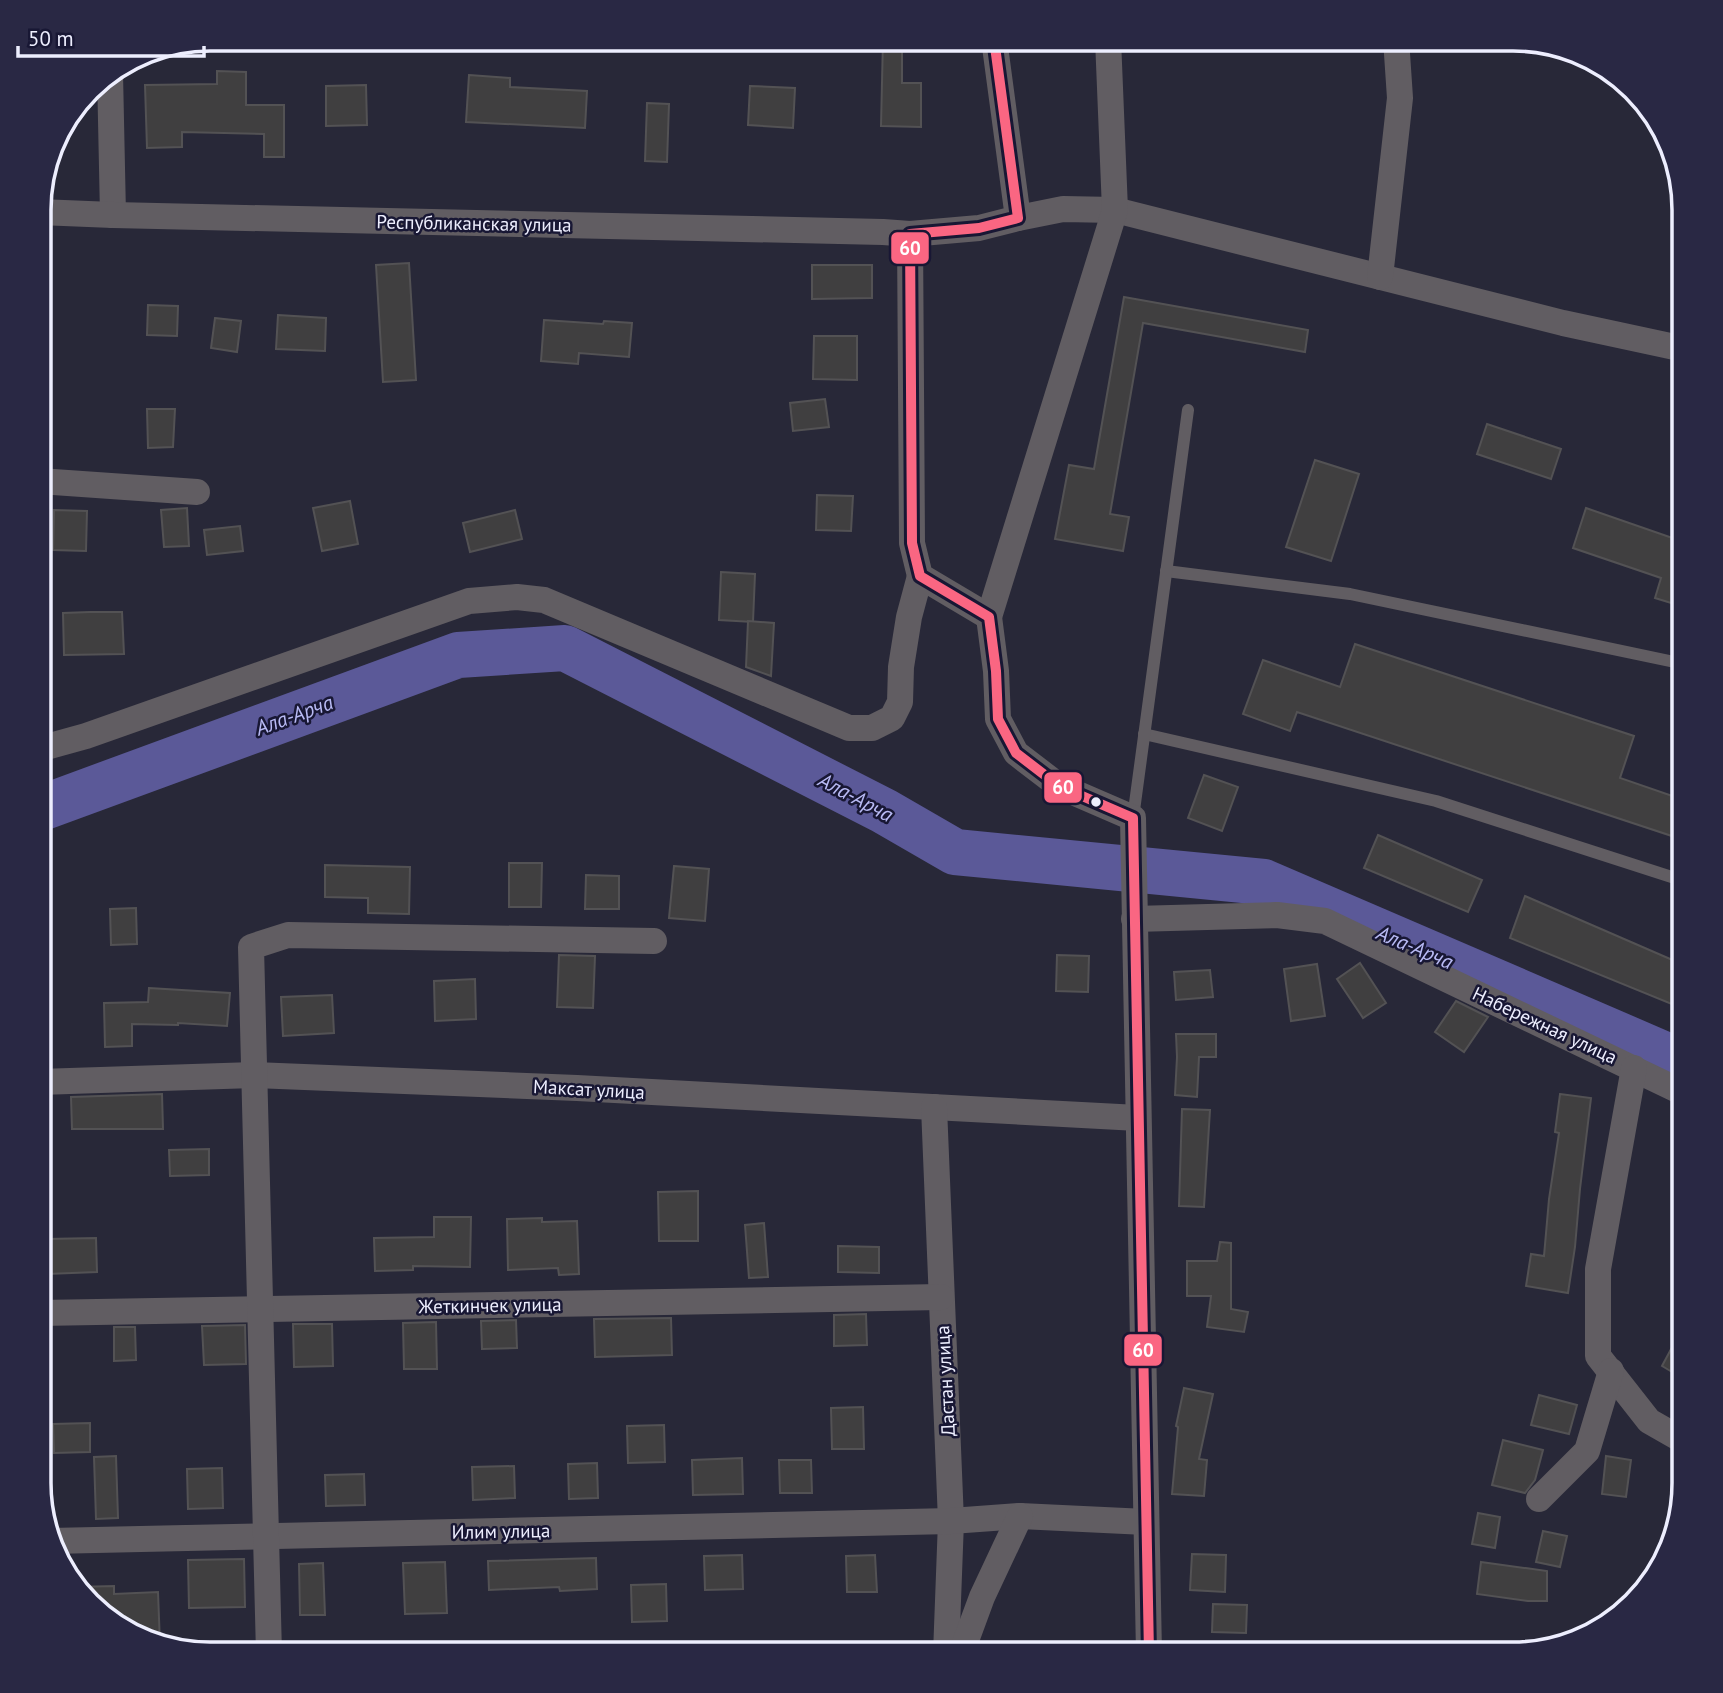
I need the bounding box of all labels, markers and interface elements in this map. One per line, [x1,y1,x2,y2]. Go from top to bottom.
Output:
scale bar [18,14,203,58]
text: 50 m [28,25,74,52]
street label: Республиканская улица [376,209,572,237]
line badge: 60 [890,231,930,265]
text: 60 [899,236,921,260]
water label: Ала-Арча [251,688,337,742]
water label: Ала-Арча [813,766,899,828]
line badge: 60 [1043,771,1083,804]
text: 60 [1052,775,1074,799]
unlabelled marker [1089,795,1103,809]
water label: Ала-Арча [1372,918,1458,975]
street label: Набережная улица [1469,981,1621,1069]
street label: Максат улица [533,1074,645,1104]
street label: Жеткинчек улица [417,1292,562,1318]
street label: Дастан улица [930,1325,960,1437]
line badge: 60 [1123,1333,1163,1367]
text: 60 [1132,1338,1154,1362]
street label: Илим улица [452,1518,550,1544]

